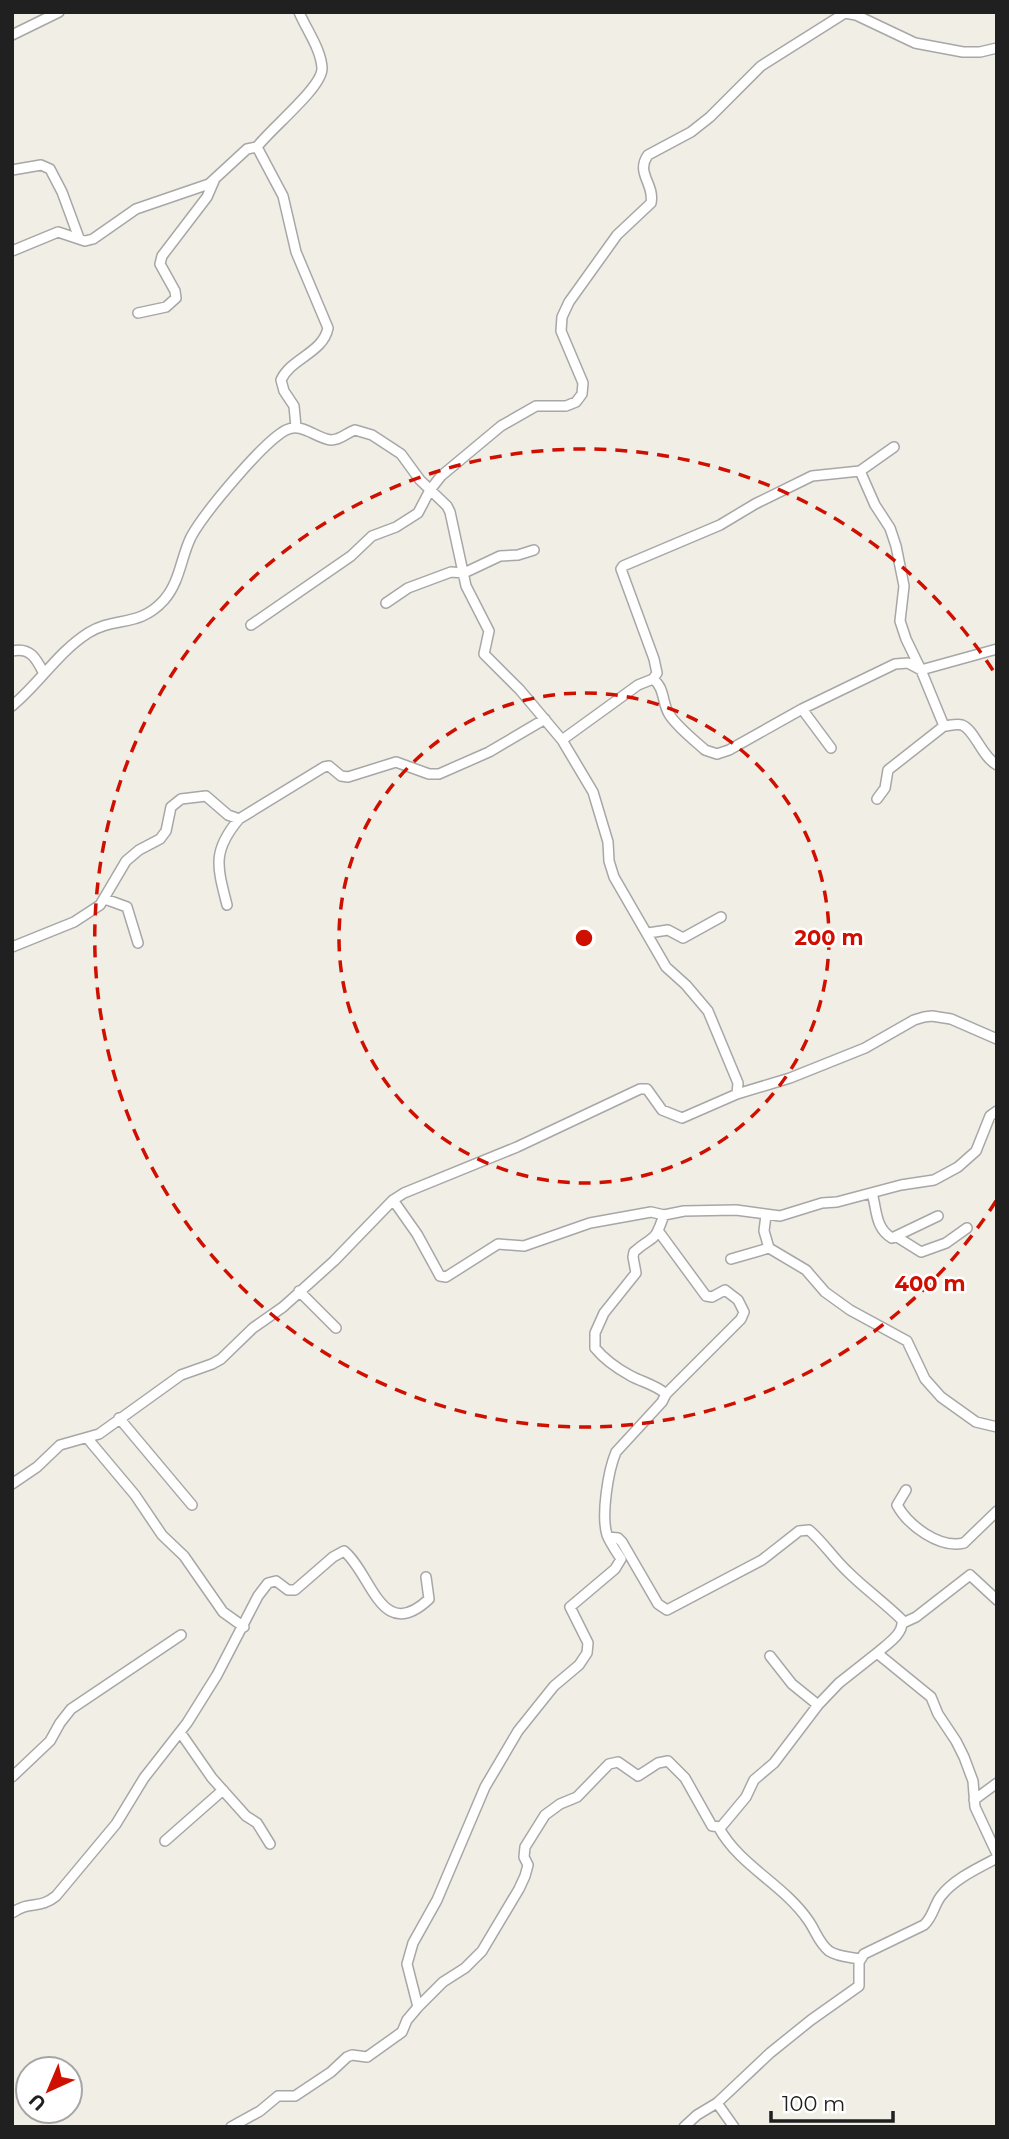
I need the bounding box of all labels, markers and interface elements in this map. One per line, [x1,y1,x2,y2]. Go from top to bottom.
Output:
text: 200 m [795,925,863,950]
centre of rings [572,926,596,950]
text: 400 m [895,1271,965,1296]
north arrow [14,2055,84,2125]
scale bar [771,2080,894,2124]
text: U [24,2088,51,2115]
text: 100 m [782,2091,845,2116]

